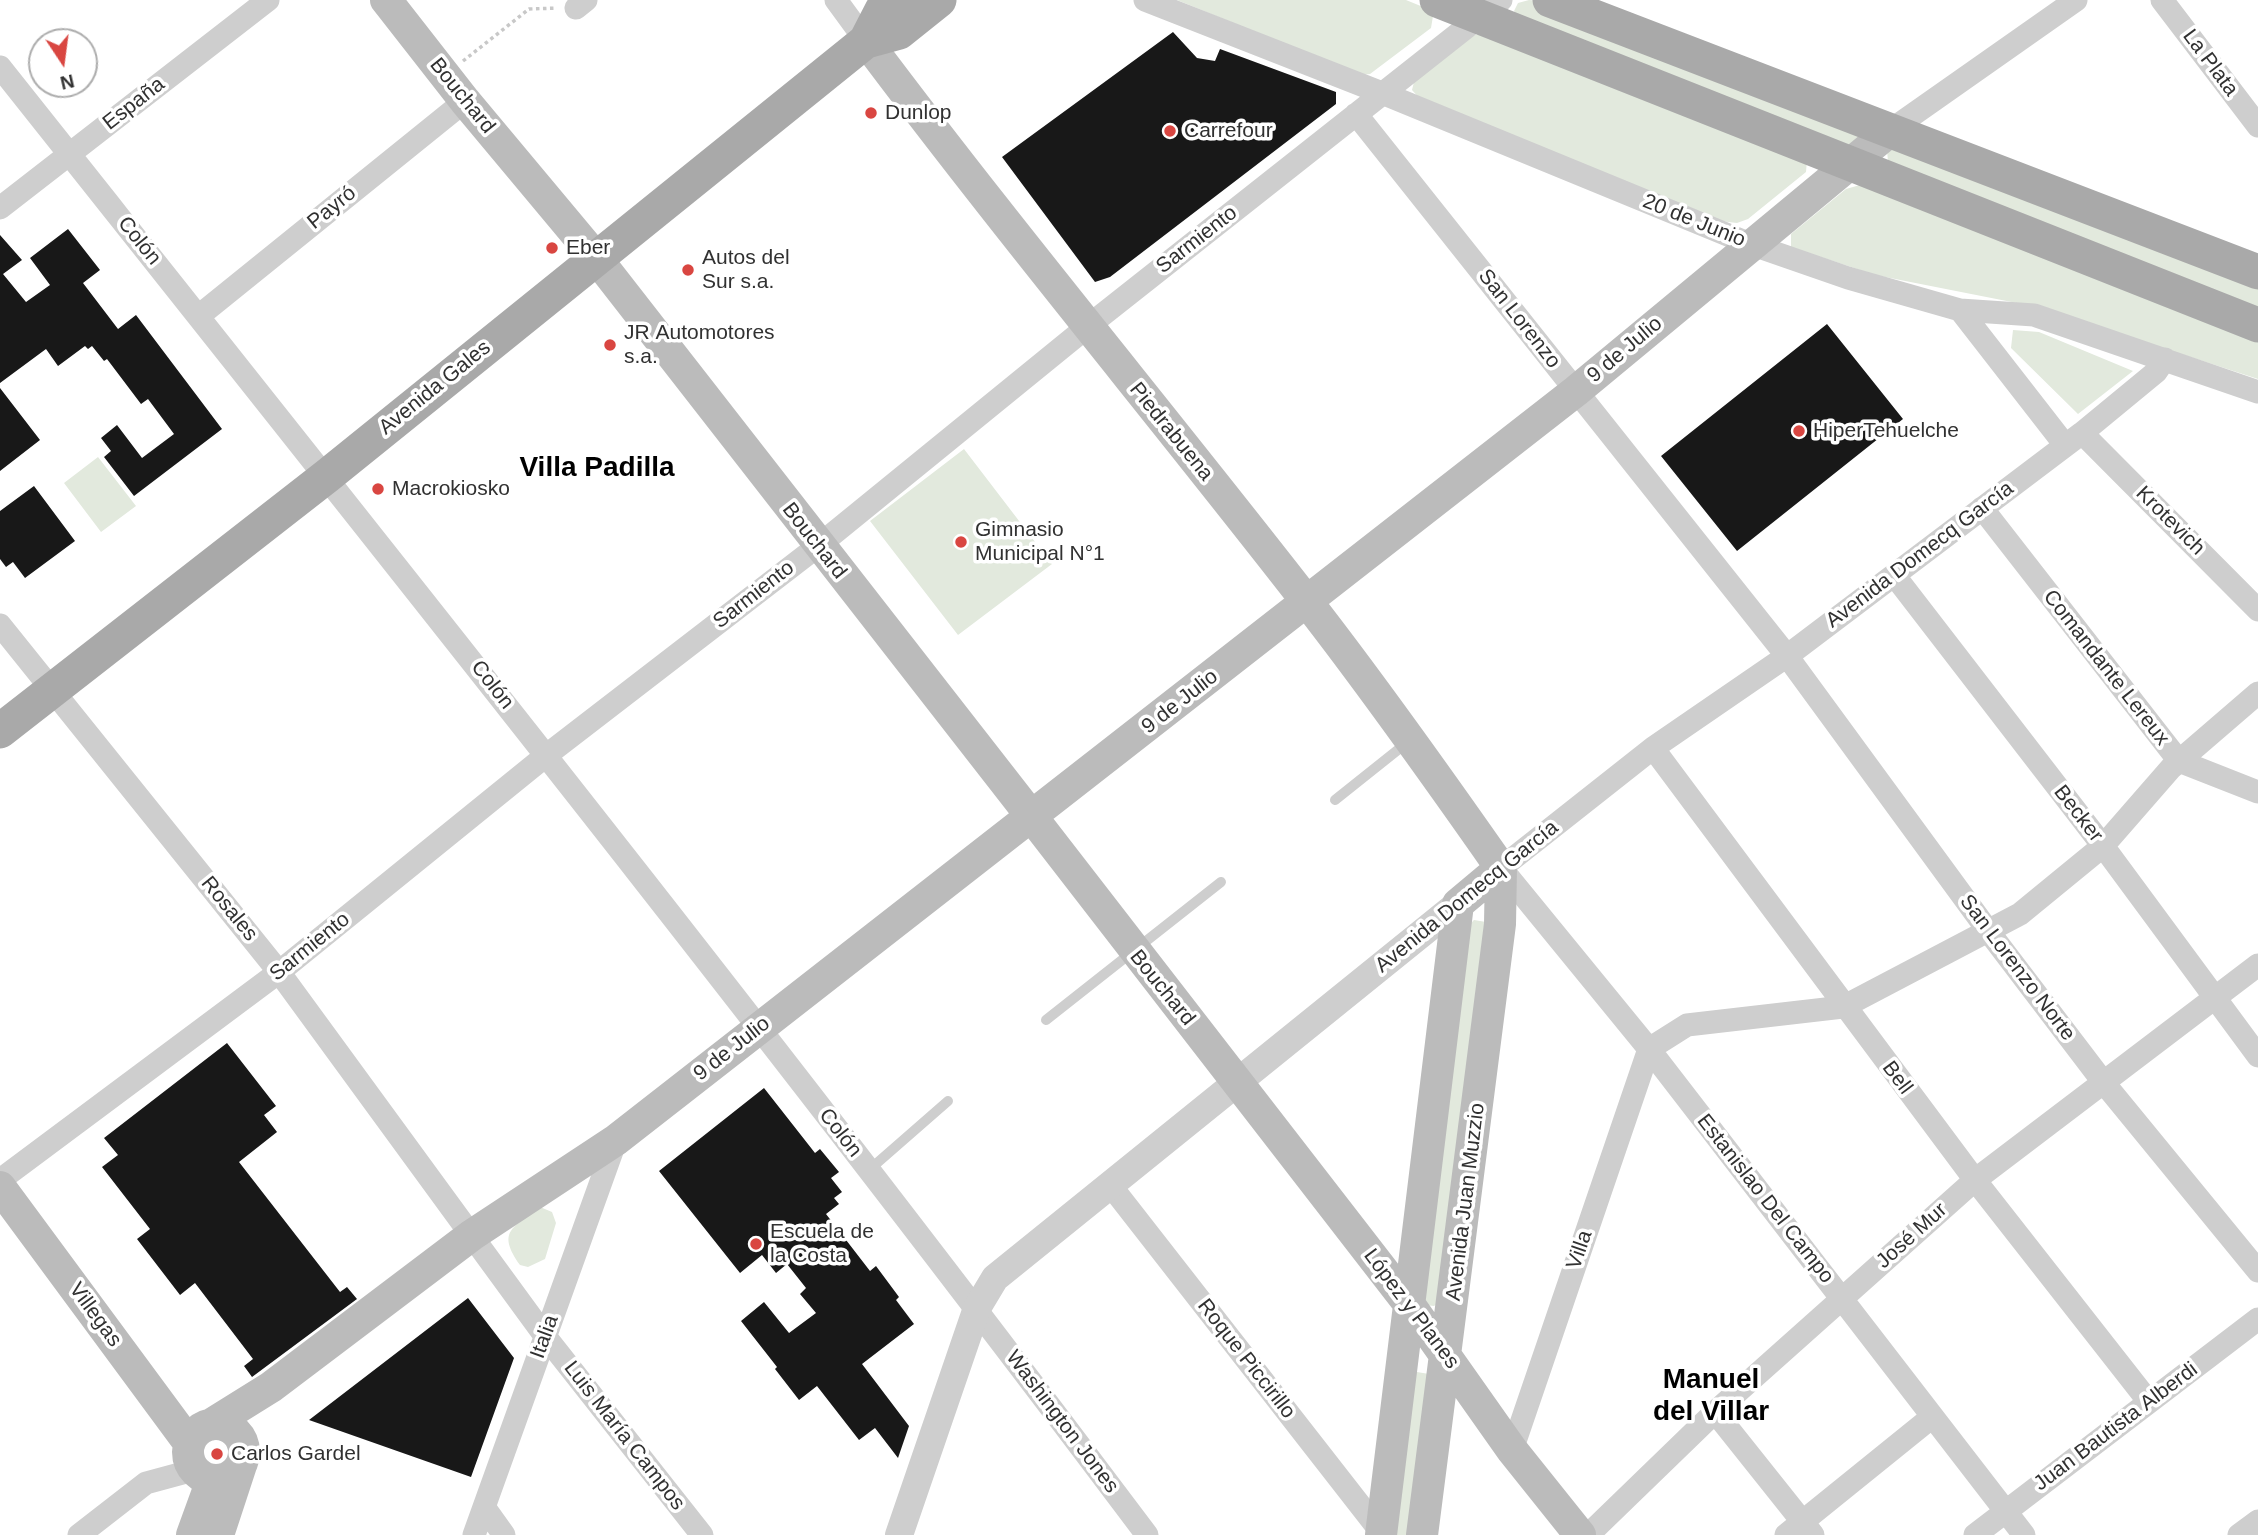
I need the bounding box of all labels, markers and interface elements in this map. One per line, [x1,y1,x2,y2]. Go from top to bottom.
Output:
street label: La Plata [2177,25,2243,101]
north arrow [28,28,98,98]
street label: Bouchard [424,53,500,139]
text: N [58,70,76,94]
street label: España [98,72,170,136]
place label: Dunlop [885,100,952,126]
marker: Dunlop [863,105,879,121]
place label: Carrefour [1184,118,1273,144]
marker: Carrefour [1162,123,1178,139]
street label: Payró [303,181,361,235]
street label: 20 de Junio [1639,189,1749,253]
street label: Sarmiento [1152,201,1242,279]
street label: Colón [112,212,166,270]
place label: Eber [566,235,610,261]
marker: Eber [544,240,560,256]
place label: Autos del Sur s.a. [702,245,790,295]
marker: Autos del Sur s.a. [680,262,696,278]
street label: San Lorenzo [1472,264,1566,374]
street label: 9 de Julio [1582,311,1668,389]
place label: JR Automotores s.a. [624,320,775,370]
street label: Avenida Gales [374,335,496,441]
marker: JR Automotores s.a. [602,337,618,353]
street label: Piedrabuena [1124,378,1218,486]
place label: HiperTehuelche [1813,418,1959,444]
marker: HiperTehuelche [1791,423,1807,439]
district label: Villa Padilla [519,451,675,485]
place label: Macrokiosko [392,476,510,502]
street label: Avenida Domecq García [1821,476,2019,634]
marker: Macrokiosko [370,481,386,497]
street label: Krotevich [2130,481,2210,561]
street label: Bouchard [776,498,852,584]
place label: Gimnasio Municipal N°1 [975,517,1105,567]
marker: Gimnasio Municipal N°1 [953,534,969,550]
street label: Sarmiento [709,556,799,634]
street label: Comandante Lereux [2037,585,2175,751]
street label: Colón [465,656,519,714]
street label: 9 de Julio [1137,664,1223,740]
street label: Becker [2048,780,2108,848]
street label: Avenida Domecq García [1370,815,1564,979]
street label: Rosales [195,872,263,946]
street label: San Lorenzo Norte [1954,890,2080,1046]
street label: Sarmiento [265,907,355,987]
street label: Bouchard [1124,945,1200,1031]
street label: 9 de Julio [689,1011,775,1087]
street label: Bell [1876,1056,1918,1100]
street label: Avenida Juan Muzzio [1441,1102,1491,1302]
street label: Colón [813,1104,867,1162]
street label: Estanislao Del Campo [1691,1109,1839,1289]
street label: José Mur [1871,1198,1953,1274]
place label: Escuela de la Costa [770,1219,874,1269]
street label: Villa [1562,1227,1598,1273]
marker: Escuela de la Costa [748,1236,764,1252]
street label: López y Planes [1358,1244,1464,1374]
street label: Villegas [63,1278,127,1352]
street label: Roque Piccirillo [1192,1294,1300,1424]
street label: Italia [526,1312,564,1362]
street label: Washington Jones [1000,1346,1124,1498]
street label: Luis María Campos [558,1357,690,1515]
street label: Juan Bautista Alberdi [2029,1357,2203,1497]
district label: Manuel del Villar [1653,1363,1769,1429]
place label: Carlos Gardel [231,1441,361,1467]
marker: Carlos Gardel [209,1446,225,1462]

